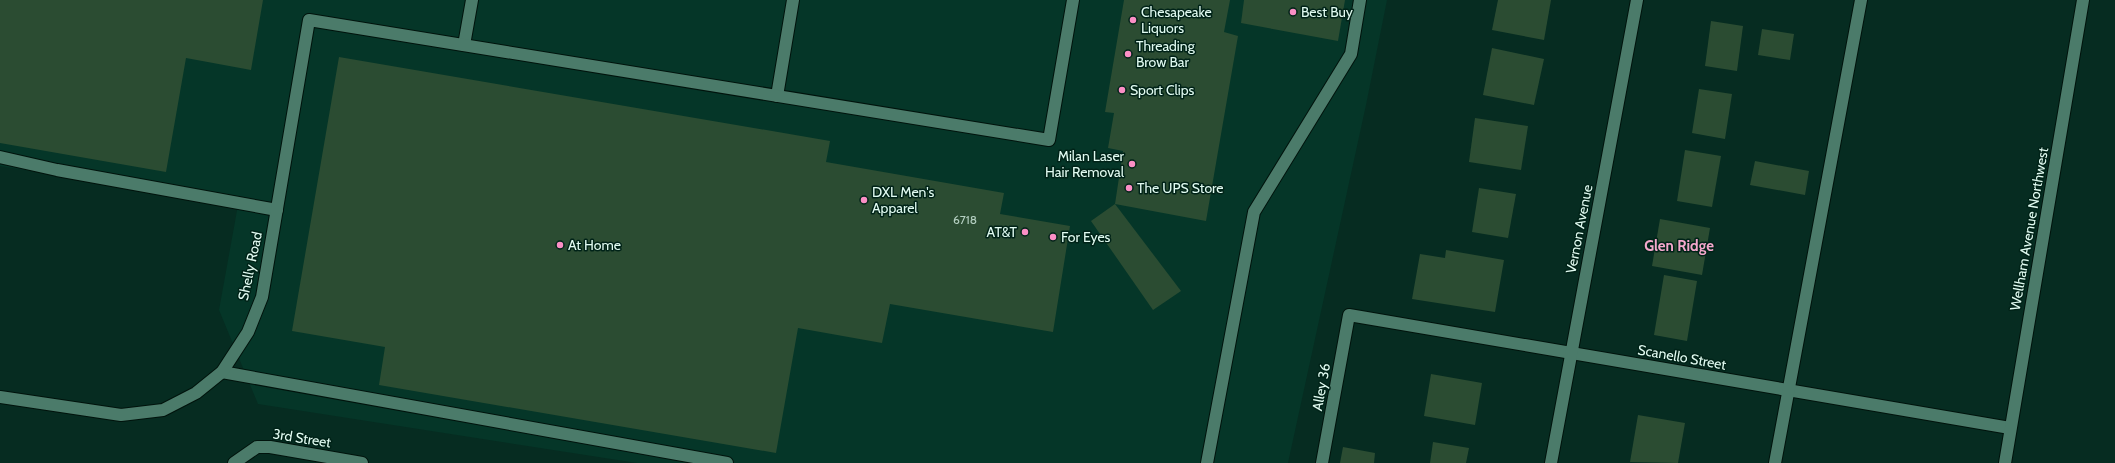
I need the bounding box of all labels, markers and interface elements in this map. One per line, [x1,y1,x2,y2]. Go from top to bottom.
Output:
place label: Chesapeake Liquors [1141,3,1212,37]
place label: Best Buy [1301,3,1353,21]
marker: Best Buy [1288,7,1298,17]
marker: Chesapeake Liquors [1128,15,1138,25]
place label: Threading Brow Bar [1136,37,1196,71]
marker: Threading Brow Bar [1123,49,1133,59]
place label: Sport Clips [1130,81,1195,99]
marker: Sport Clips [1117,85,1127,95]
street label: Wellham Avenue Northwest [2006,146,2052,312]
place label: Milan Laser Hair Removal [1045,147,1125,181]
marker: Milan Laser Hair Removal [1127,159,1137,169]
place label: The UPS Store [1137,179,1224,197]
place label: DXL Men's Apparel [872,183,934,217]
marker: The UPS Store [1124,183,1134,193]
street label: Vernon Avenue [1562,183,1596,275]
marker: DXL Men's Apparel [859,195,869,205]
house number: 6718 [953,212,977,227]
place label: AT&T [987,223,1018,241]
marker: AT&T [1020,227,1030,237]
place label: For Eyes [1061,228,1111,246]
street label: Shelly Road [234,230,266,302]
marker: For Eyes [1048,232,1058,242]
place label: At Home [568,236,621,254]
district label: Glen Ridge [1644,237,1714,255]
marker: At Home [555,240,565,250]
street label: Scanello Street [1636,340,1728,374]
street label: Alley 36 [1308,362,1334,412]
street label: 3rd Street [272,425,333,452]

